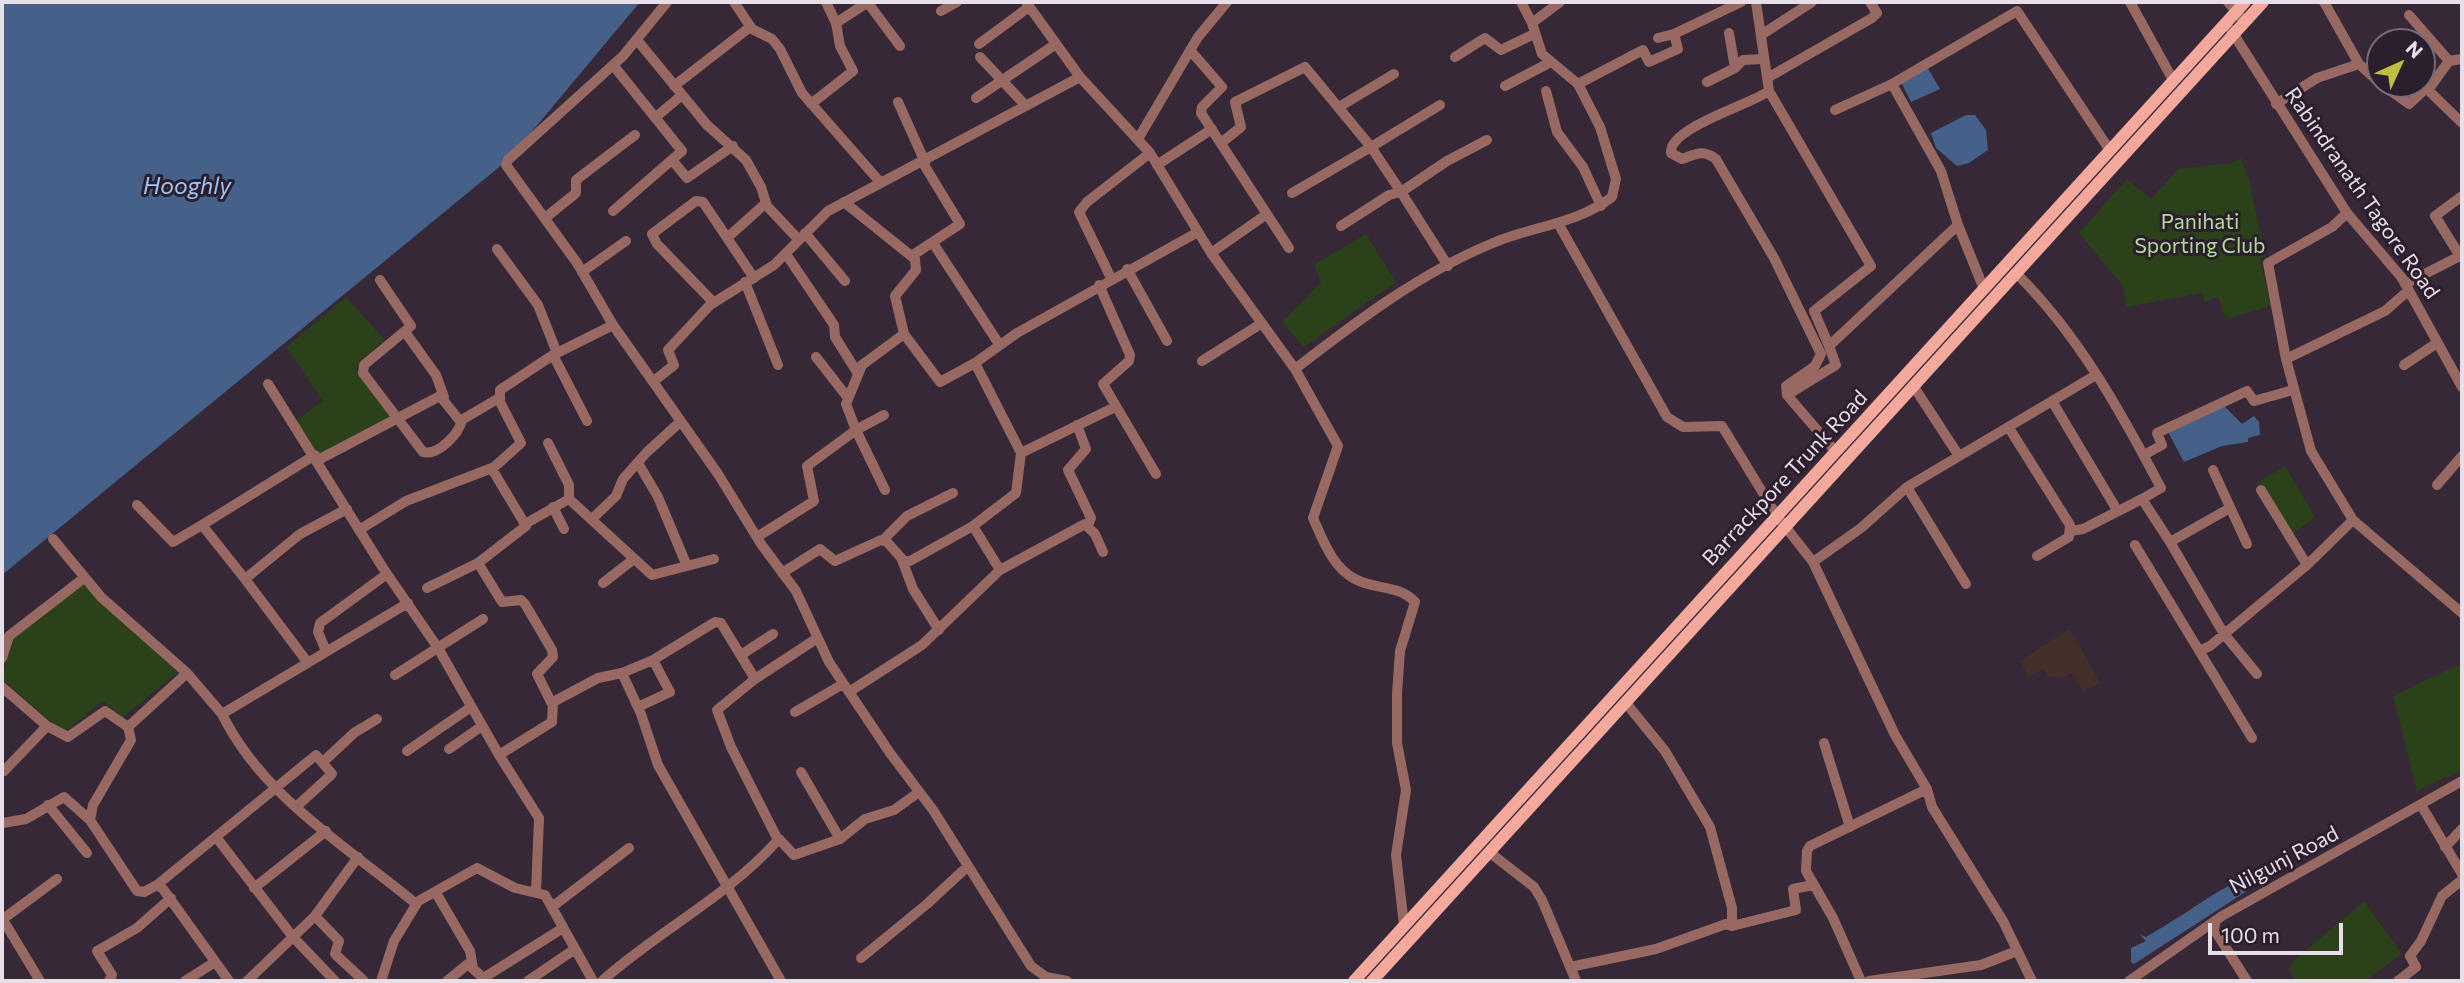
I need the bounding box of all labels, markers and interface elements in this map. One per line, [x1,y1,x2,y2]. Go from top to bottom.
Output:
north arrow [2366,28,2436,98]
text: N [2402,36,2428,62]
street label: Rabindranath Tagore Road [2279,82,2445,304]
water label: Hooghly [143,172,231,200]
park label: Panihati Sporting Club [2135,209,2265,259]
street label: Barrackpore Trunk Road [1697,385,1873,571]
street label: Nilgunj Road [2225,821,2343,899]
scale bar [2212,909,2347,953]
text: 100 m [2221,922,2280,947]

